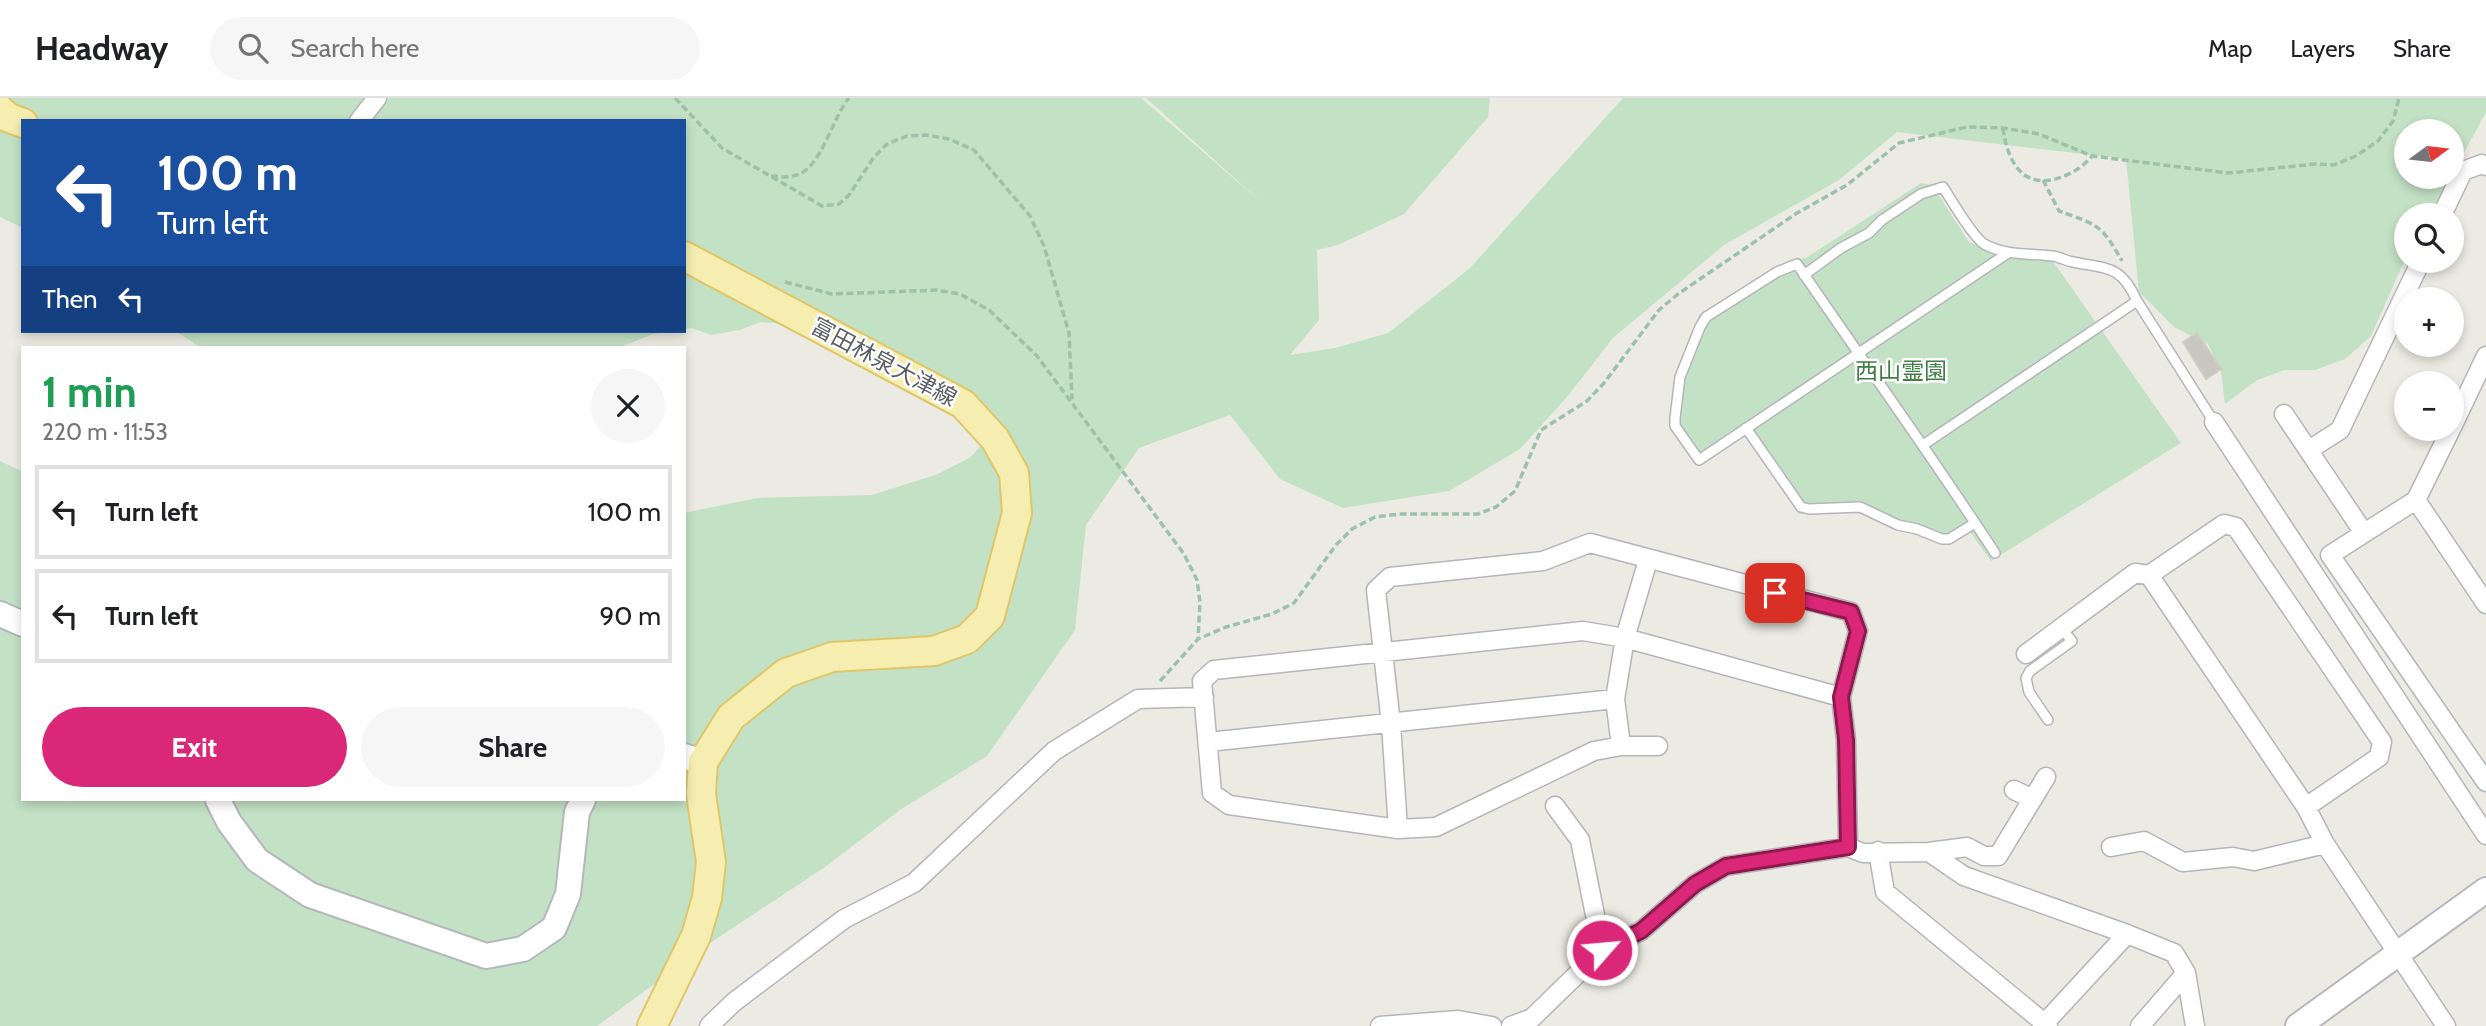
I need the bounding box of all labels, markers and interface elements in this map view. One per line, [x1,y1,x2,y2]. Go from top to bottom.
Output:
search box [210,17,700,80]
text: Headway [35,28,168,68]
icon: search [234,29,272,67]
text: Search here [290,32,419,64]
text: Map [2208,34,2252,63]
text: Layers [2290,34,2355,63]
text: Share [2393,34,2451,63]
north arrow [2394,119,2464,189]
map controls [2394,119,2464,441]
text: 100 m [157,143,298,202]
icon: left [42,147,133,238]
text: Turn left [157,203,268,242]
button: search [2394,203,2464,273]
icon: left [112,280,150,318]
text: Then [42,283,98,315]
button: + [2394,287,2464,357]
street label: 富田林泉大津線 [806,312,962,412]
park label: 西山霊園 [1855,357,1947,385]
text: 1 min [42,366,137,418]
button: close [591,369,665,443]
button: − [2394,371,2464,441]
text: 220 m · 11:53 [42,418,168,446]
icon: left [46,493,84,531]
text: Turn left [105,496,198,528]
text: 100 m [588,496,661,528]
pin [1745,563,1805,623]
icon: arrive [1756,574,1794,612]
icon: left [46,597,84,635]
text: Turn left [105,600,198,632]
text: 90 m [599,600,661,632]
button: Exit [42,707,347,787]
button: Share [361,707,665,787]
position arrow [1565,913,1639,987]

